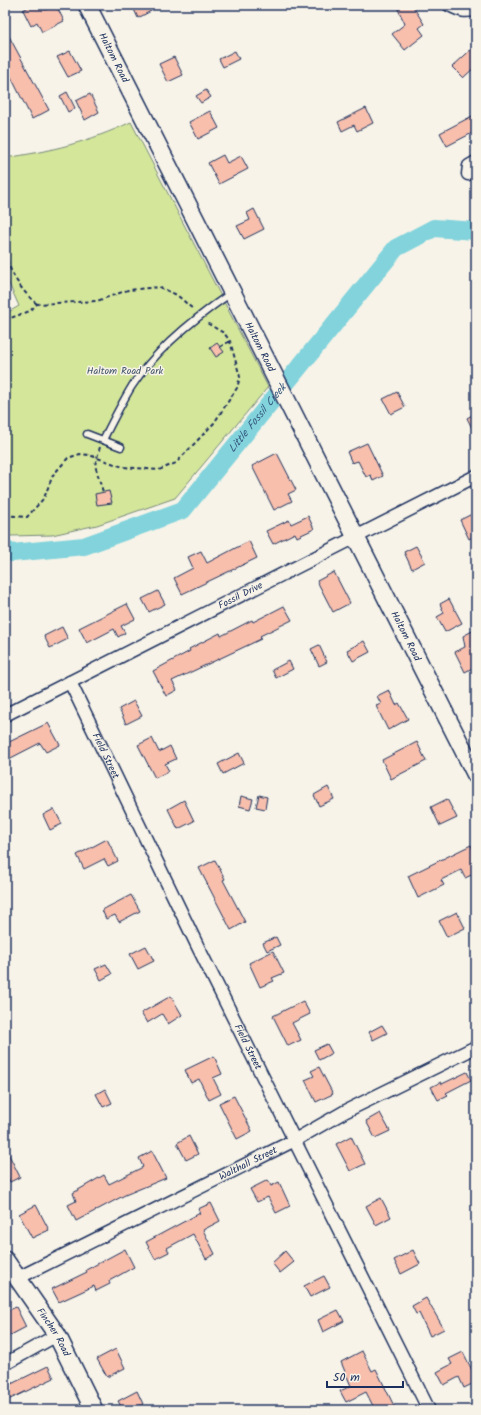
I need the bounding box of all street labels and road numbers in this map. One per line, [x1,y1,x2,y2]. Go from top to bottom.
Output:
street label: Haltom Road [94,30,133,86]
street label: Haltom Road [240,319,280,376]
street label: Fossil Drive [215,577,266,614]
street label: Haltom Road [386,608,426,665]
street label: Field Street [88,730,124,781]
street label: Field Street [230,1021,266,1073]
street label: Walthall Street [216,1142,280,1185]
street label: Fincher Road [32,1304,75,1360]

